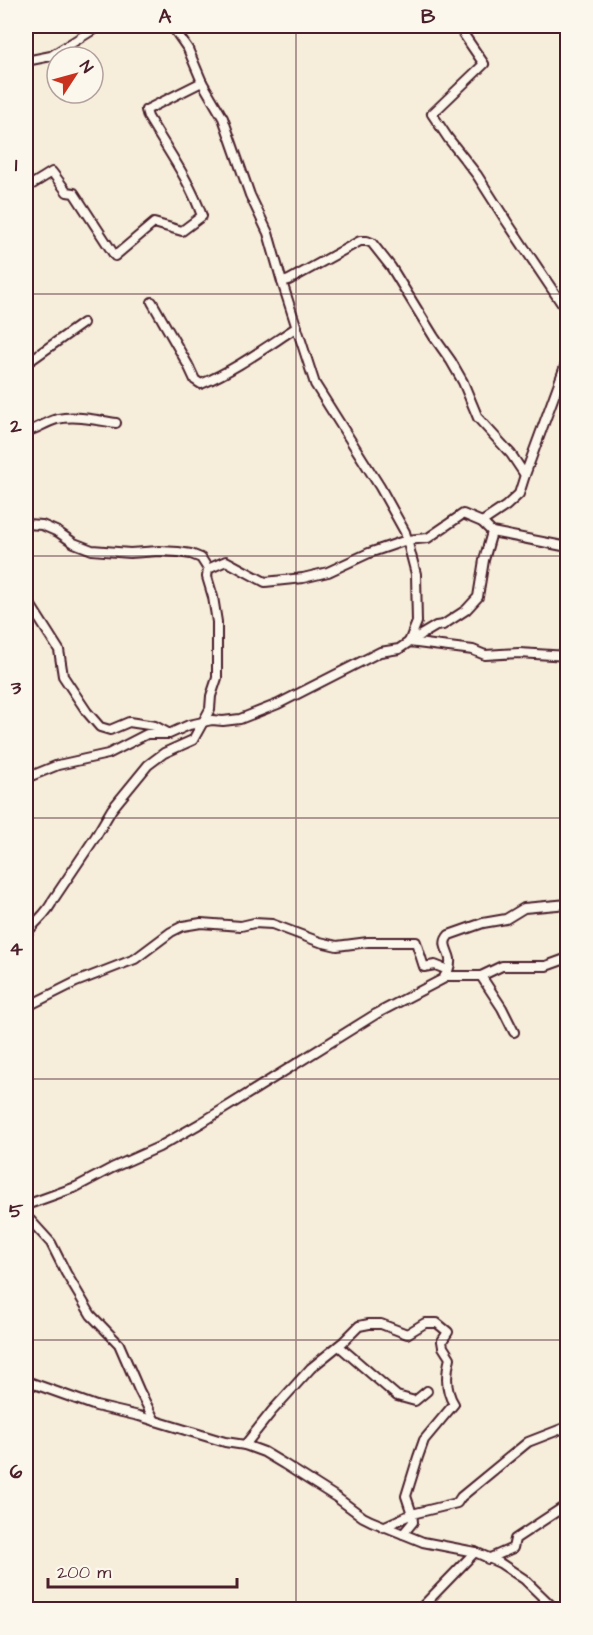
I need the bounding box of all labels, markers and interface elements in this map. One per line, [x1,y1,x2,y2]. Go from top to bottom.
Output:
text: A [159,3,172,31]
text: B [421,3,436,31]
north arrow [45,45,105,105]
text: N [74,56,98,77]
text: 1 [15,151,18,179]
text: 2 [9,412,22,440]
text: 3 [10,674,22,702]
text: 4 [9,935,23,963]
text: 5 [9,1197,24,1225]
text: 6 [10,1458,23,1486]
scale bar [48,1551,237,1589]
text: 200 m [57,1560,111,1585]

